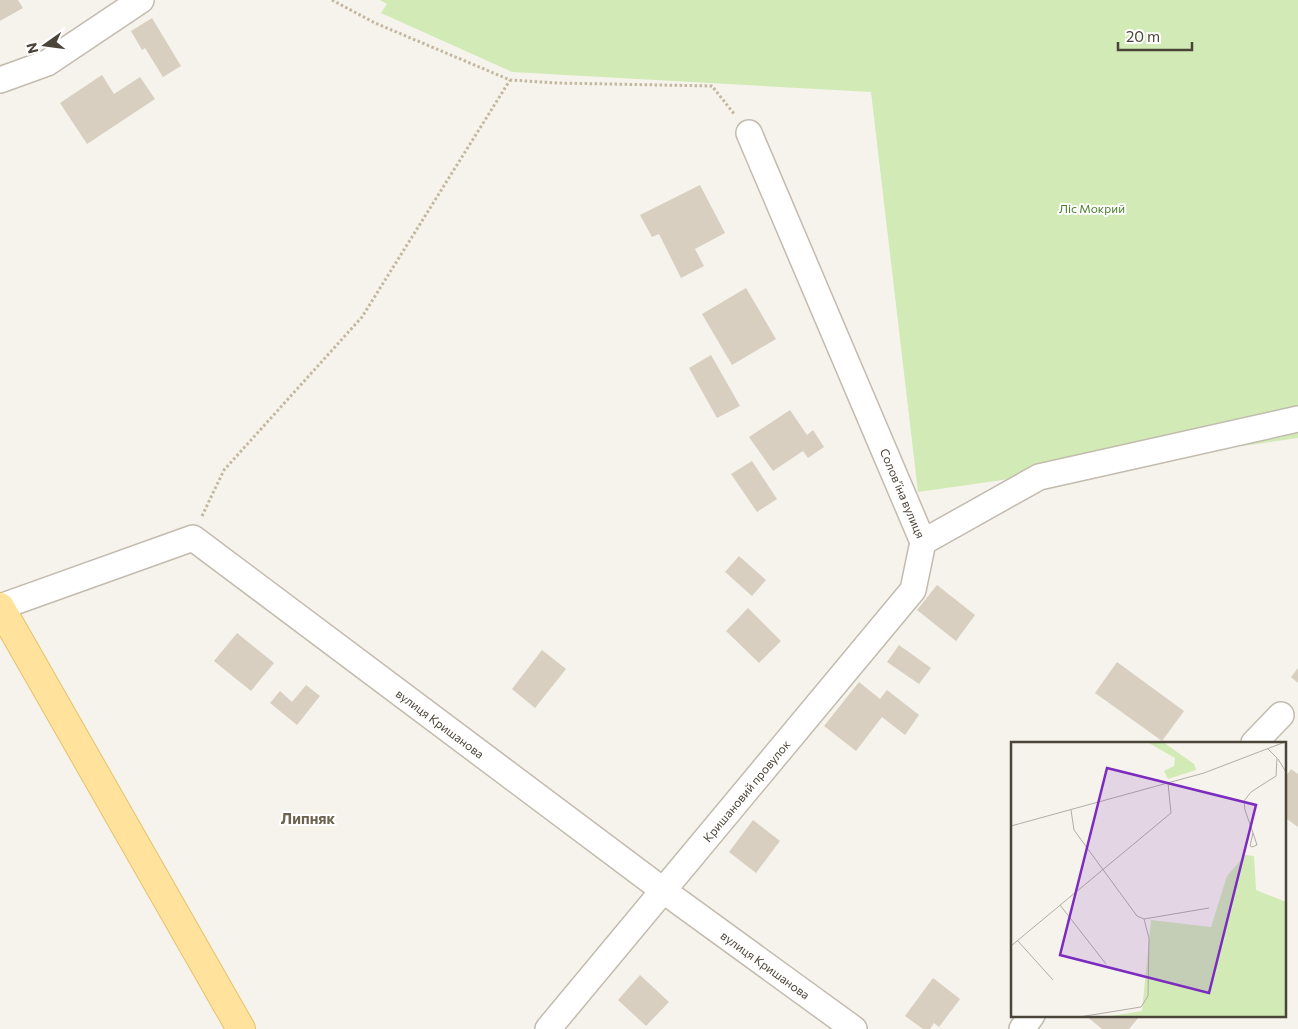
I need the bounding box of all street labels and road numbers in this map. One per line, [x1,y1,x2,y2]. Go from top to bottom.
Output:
street label: Соловʼїна вулиця [878,446,928,540]
street label: вулиця Кришанова [394,686,487,761]
street label: Кришановий провулок [700,736,793,844]
street label: вулиця Кришанова [718,928,813,1002]

